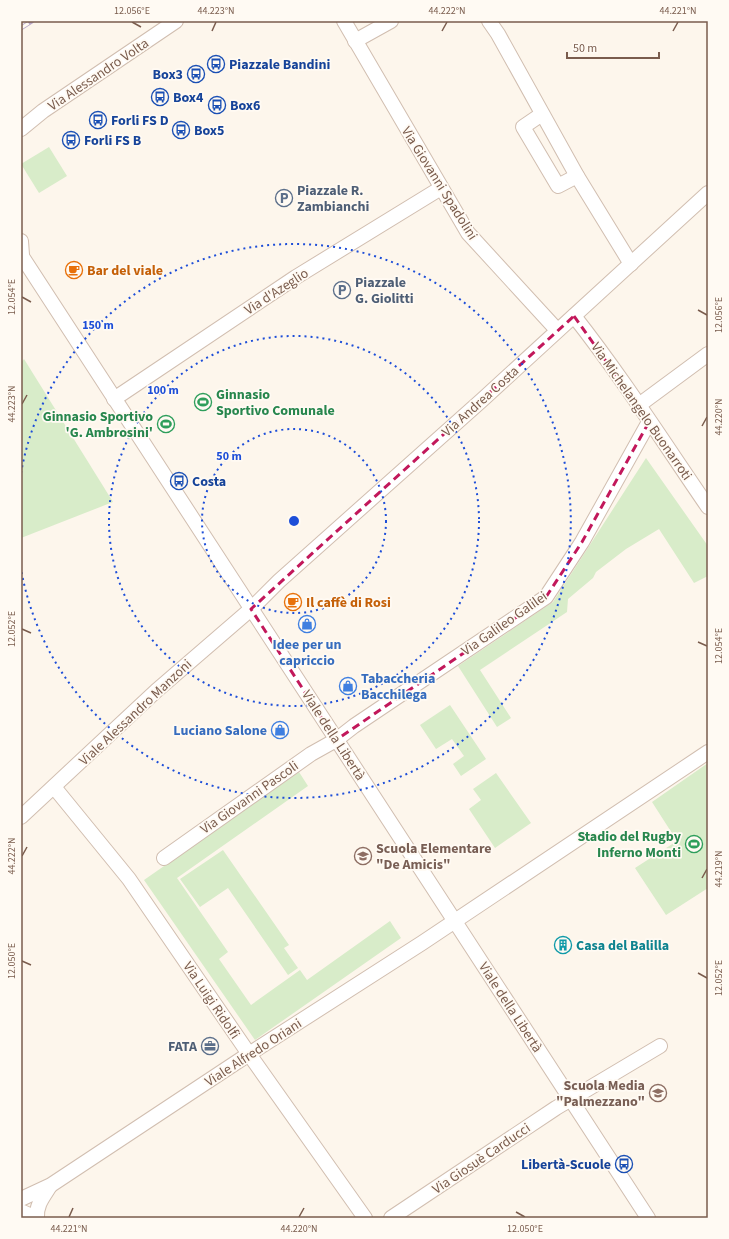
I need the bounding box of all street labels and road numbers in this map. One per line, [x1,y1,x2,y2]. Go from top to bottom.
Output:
street label: Via Alessandro Volta [44,34,153,116]
street label: Via Giovanni Spadolini [396,123,482,244]
street label: Via d'Azeglio [241,264,313,320]
street label: Via Michelangelo Buonarroti [586,339,697,485]
street label: Via Andrea Costa [438,362,524,442]
street label: Via Galileo Galilei [458,587,552,661]
street label: Viale Alessandro Manzoni [75,655,197,770]
street label: Viale della Libertà [296,686,370,785]
street label: Via Giovanni Pascoli [196,756,303,839]
street label: Via Luigi Ridolfi [178,958,244,1043]
street label: Viale della Libertà [473,958,547,1057]
street label: Viale Alfredo Oriani [201,1014,306,1092]
street label: Via Giosuè Carducci [429,1119,535,1199]

